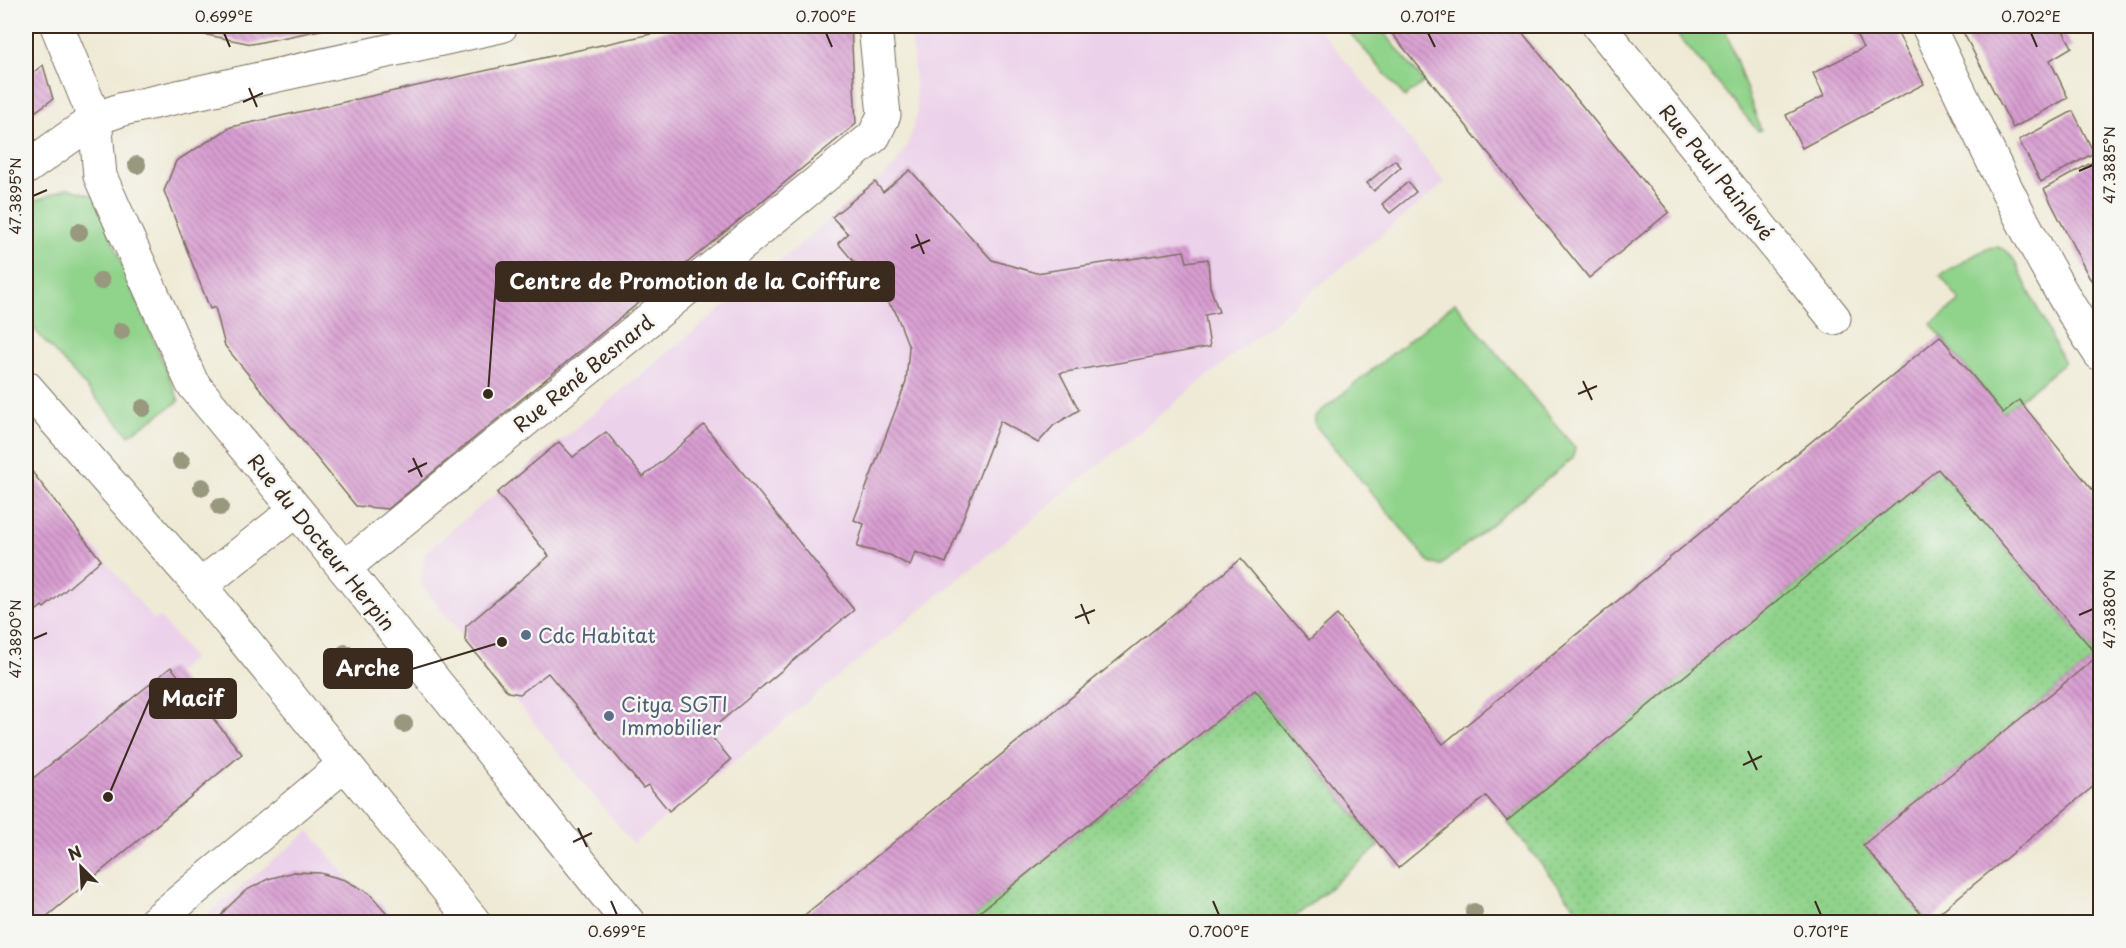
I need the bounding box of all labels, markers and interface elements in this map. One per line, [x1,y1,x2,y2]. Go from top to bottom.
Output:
text: 0.699°E [195,4,253,27]
text: 0.700°E [796,4,856,27]
text: 0.701°E [1400,4,1456,27]
text: 0.702°E [2001,4,2061,27]
street label: Rue Paul Painlevé [1653,97,1781,247]
text: 47.3885°N [2097,126,2120,204]
text: 47.3895°N [3,157,26,235]
callout: Centre de Promotion de la Coiffure [496,262,894,301]
text: Centre de Promotion de la Coiffure [509,264,881,296]
street label: Rue René Besnard [506,307,660,439]
street label: Rue du Docteur Herpin [241,447,403,637]
text: 47.3880°N [2097,569,2120,649]
text: 47.3890°N [3,599,26,679]
place label: Cdc Habitat [538,620,656,650]
marker: Cdc Habitat [519,628,533,642]
callout: Arche [324,649,412,688]
text: Arche [336,651,400,683]
callout: Macif [150,679,236,718]
text: Macif [162,681,226,713]
place label: Citya SGTI Immobilier [621,689,728,742]
marker: Citya SGTI Immobilier [602,709,616,723]
north arrow [51,837,111,897]
text: N [64,839,85,866]
text: 0.699°E [588,919,646,942]
text: 0.700°E [1189,919,1249,942]
text: 0.701°E [1793,919,1849,942]

